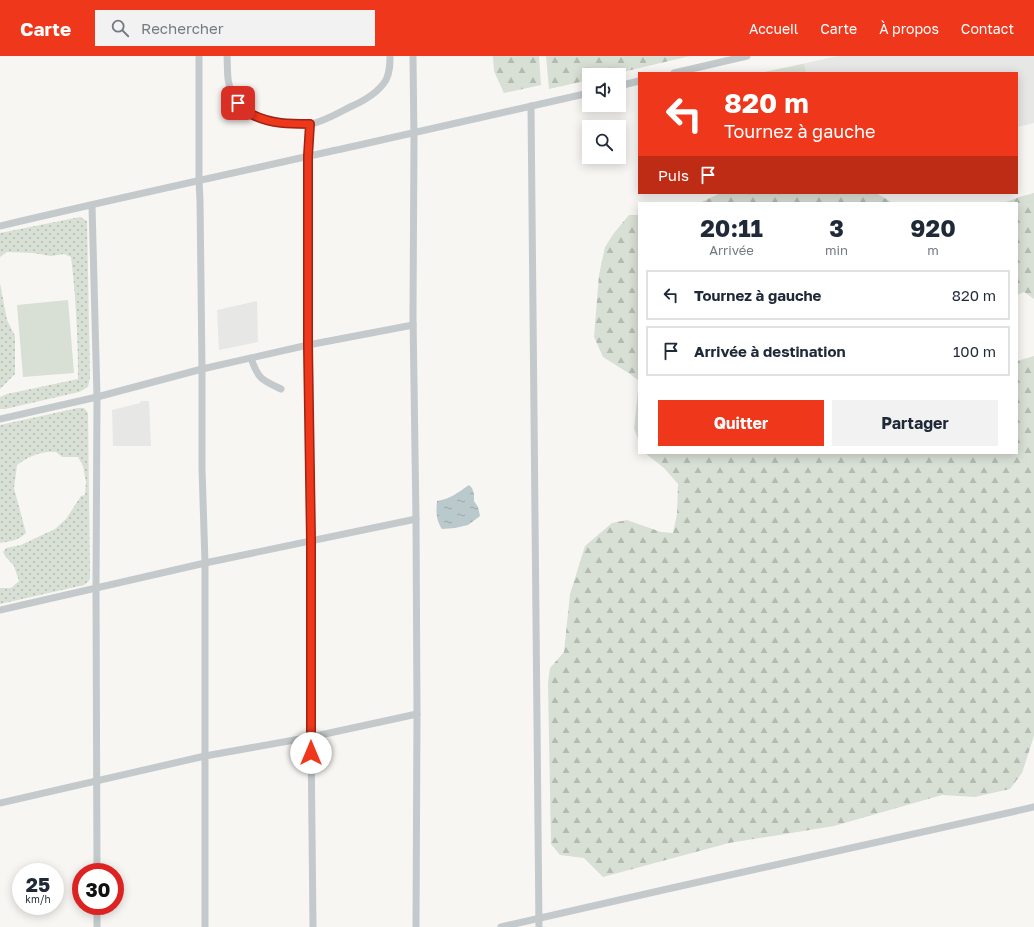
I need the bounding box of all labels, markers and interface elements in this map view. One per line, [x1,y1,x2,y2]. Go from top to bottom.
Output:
search box [95,10,375,46]
text: Carte [20,17,71,40]
icon: search [109,17,131,39]
text: Rechercher [141,19,224,37]
text: Accueil [749,20,798,37]
text: Carte [820,20,857,37]
text: À propos [879,20,939,37]
text: Contact [961,20,1014,37]
map controls [582,68,626,164]
button: sound [582,68,626,112]
pin [221,86,255,120]
text: 820 m [724,86,809,119]
icon: left [658,88,710,140]
icon: arrive [227,92,249,114]
button: search [582,120,626,164]
text: Tournez à gauche [724,120,876,142]
icon: arrive [697,164,719,186]
text: Puis [658,166,689,184]
text: 20:11 [700,213,763,242]
text: 3 [829,213,844,242]
text: 920 [910,213,956,242]
text: Arrivée [709,242,754,258]
text: min [825,242,848,258]
text: m [927,242,939,258]
icon: left [660,284,682,306]
text: Tournez à gauche [694,286,821,304]
text: 820 m [952,286,996,304]
icon: arrive [660,340,682,362]
text: Arrivée à destination [694,342,846,360]
text: 100 m [953,342,996,360]
button: Quitter [658,400,824,446]
button: Partager [832,400,998,446]
position arrow [290,732,332,774]
speed limit sign: 30 [72,863,124,915]
text: 25 [26,872,50,896]
text: km/h [25,893,51,905]

